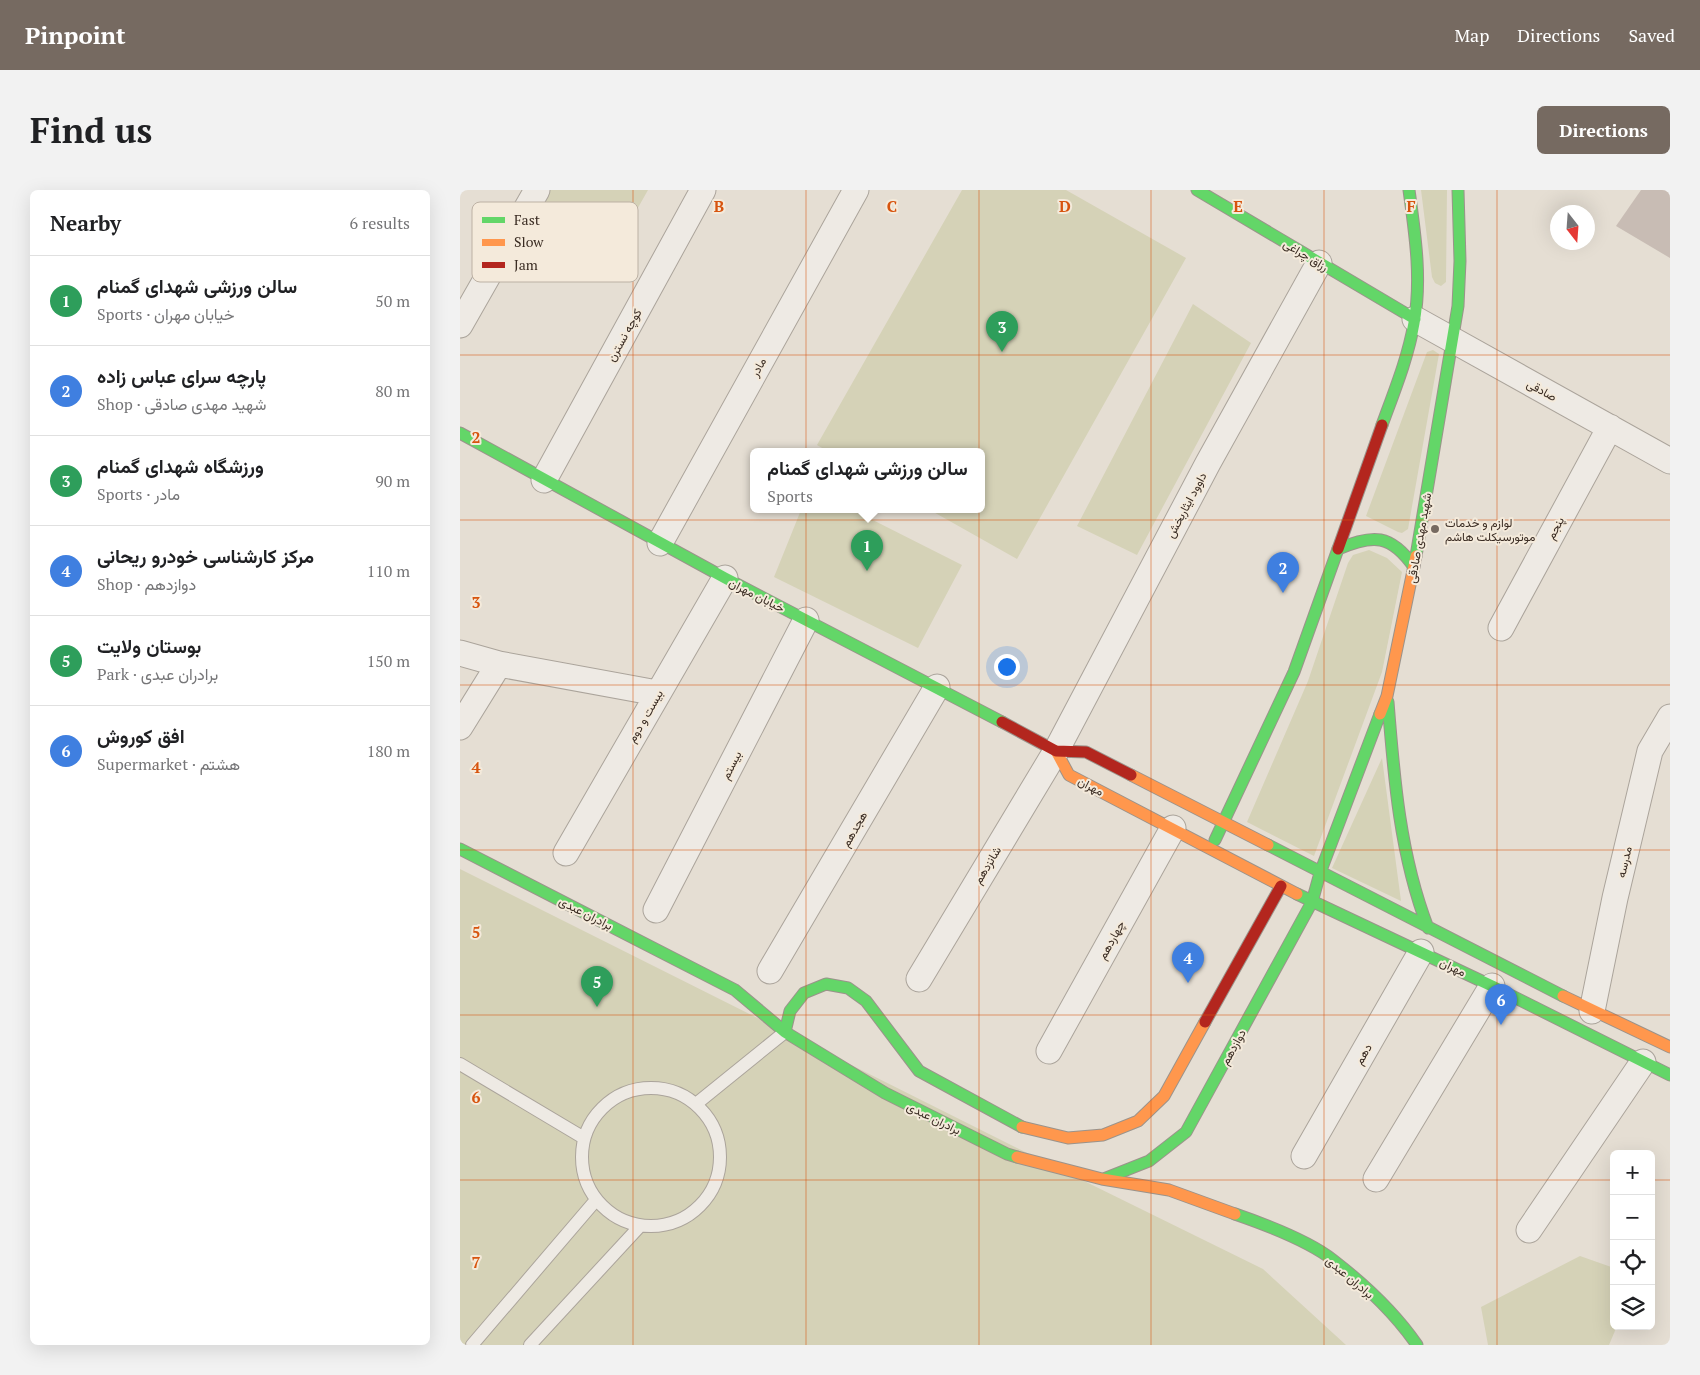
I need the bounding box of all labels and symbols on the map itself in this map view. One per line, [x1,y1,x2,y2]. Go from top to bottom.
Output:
text: B [714,195,724,217]
text: C [887,195,897,217]
text: D [1059,195,1071,217]
text: E [1233,195,1243,217]
text: F [1406,195,1416,217]
legend [472,202,638,282]
north arrow [1550,205,1595,250]
text: Fast [514,210,541,229]
text: Slow [514,232,544,251]
street label: رزاق چراغی [1280,236,1331,275]
text: Jam [514,255,538,274]
street label: کوچه نسترن [603,306,646,365]
pin: 3 [986,311,1018,352]
street label: مادر [746,355,770,380]
street label: صادقی [1524,376,1560,405]
text: 2 [471,426,481,448]
street label: داوود ایثاربخش [1162,469,1211,541]
street label: شهید مهدی صادقی [1404,492,1435,584]
street label: پنجم [1543,514,1568,542]
place label: لوازم و خدمات موتورسیکلت هاشم [1445,515,1535,545]
marker: لوازم و خدمات موتورسیکلت هاشم [1429,523,1441,535]
pin: 1 [851,530,883,571]
pin: 2 [1267,552,1299,593]
street label: خیابان مهران [726,575,787,616]
text: 3 [471,591,481,613]
your location [994,654,1020,680]
street label: بیست و دوم [624,687,667,746]
street label: بیستم [718,748,745,782]
text: 4 [471,756,481,778]
street label: مهران [1075,773,1106,800]
street label: هجدهم [838,808,871,850]
street label: شانزدهم [970,843,1005,887]
street label: مدرسه [1613,845,1636,879]
street label: برادران عبدی [556,893,615,934]
street label: چهاردهم [1094,918,1129,962]
text: 5 [471,921,481,943]
pin: 4 [1172,942,1204,983]
street label: مهران [1437,954,1468,980]
pin: 5 [581,966,613,1007]
pin: 6 [1485,984,1517,1025]
street label: دوازدهم [1217,1026,1250,1068]
street label: دهم [1351,1041,1376,1068]
text: 6 [471,1086,481,1108]
street label: برادران عبدی [904,1098,963,1138]
text: 7 [471,1251,481,1273]
street label: برادران عبدی [1322,1253,1377,1302]

